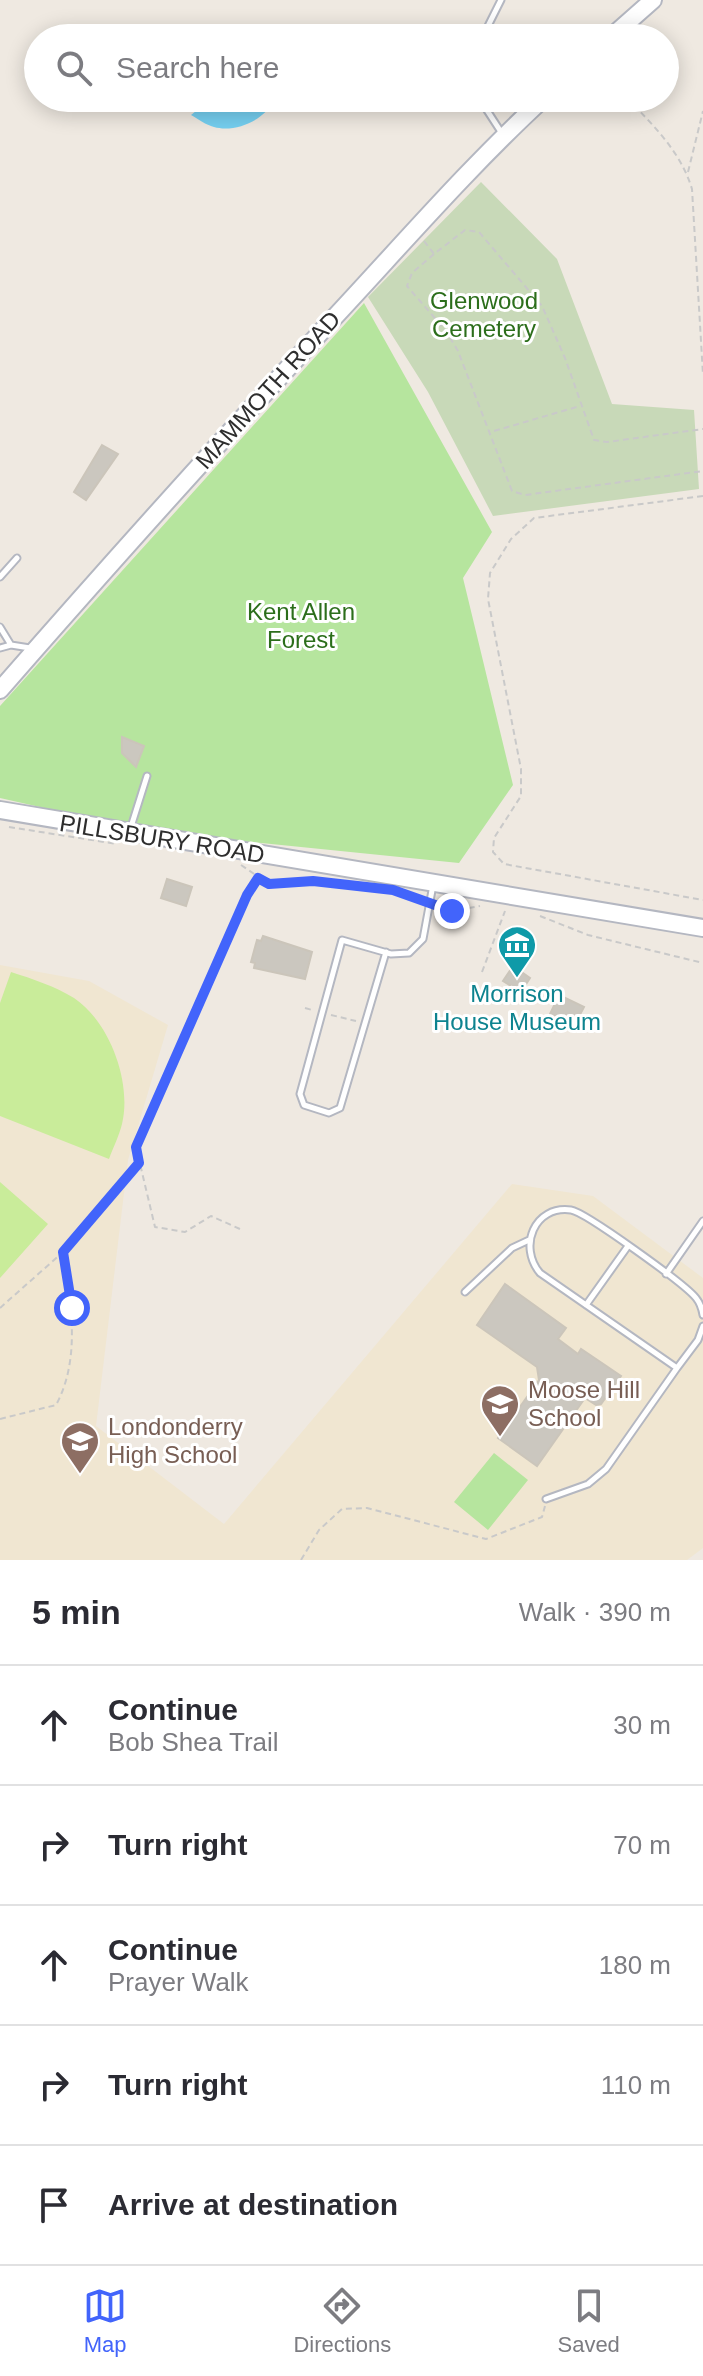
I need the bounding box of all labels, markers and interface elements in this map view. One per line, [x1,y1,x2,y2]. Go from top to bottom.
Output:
search box [24,24,679,112]
icon: search [52,46,96,90]
text: Search here [116,51,279,84]
park label: Glenwood Cemetery [430,287,538,342]
street label: MAMMOTH ROAD [190,305,345,474]
park label: Kent Allen Forest [247,598,355,653]
street label: PILLSBURY ROAD [58,809,267,868]
route end [434,893,470,929]
museum icon: Morrison House Museum [496,924,538,979]
place label: Morrison House Museum [433,980,601,1035]
route start [54,1290,90,1326]
place label: Moose Hill School [528,1376,640,1431]
school or university icon: Moose Hill School [479,1383,521,1438]
place label: Londonderry High School [108,1413,243,1468]
school or university icon: Londonderry High School [59,1420,101,1475]
text: 5 min [32,1593,121,1631]
text: Walk · 390 m [519,1597,671,1627]
text: Continue [108,1693,238,1726]
icon: ahead [32,1703,76,1747]
text: 30 m [613,1710,671,1740]
text: Bob Shea Trail [108,1727,279,1757]
icon: right [32,1823,76,1867]
text: Turn right [108,1828,247,1861]
text: 70 m [613,1830,671,1860]
text: Continue [108,1933,238,1966]
icon: ahead [32,1943,76,1987]
text: 180 m [599,1950,671,1980]
text: Prayer Walk [108,1967,249,1997]
icon: right [32,2063,76,2107]
text: Turn right [108,2068,247,2101]
text: 110 m [601,2070,671,2100]
icon: arrive [32,2183,76,2227]
text: Arrive at destination [108,2188,398,2221]
tab: Map [83,2284,127,2358]
tab: Directions [293,2284,391,2358]
tab: Saved [557,2284,620,2358]

